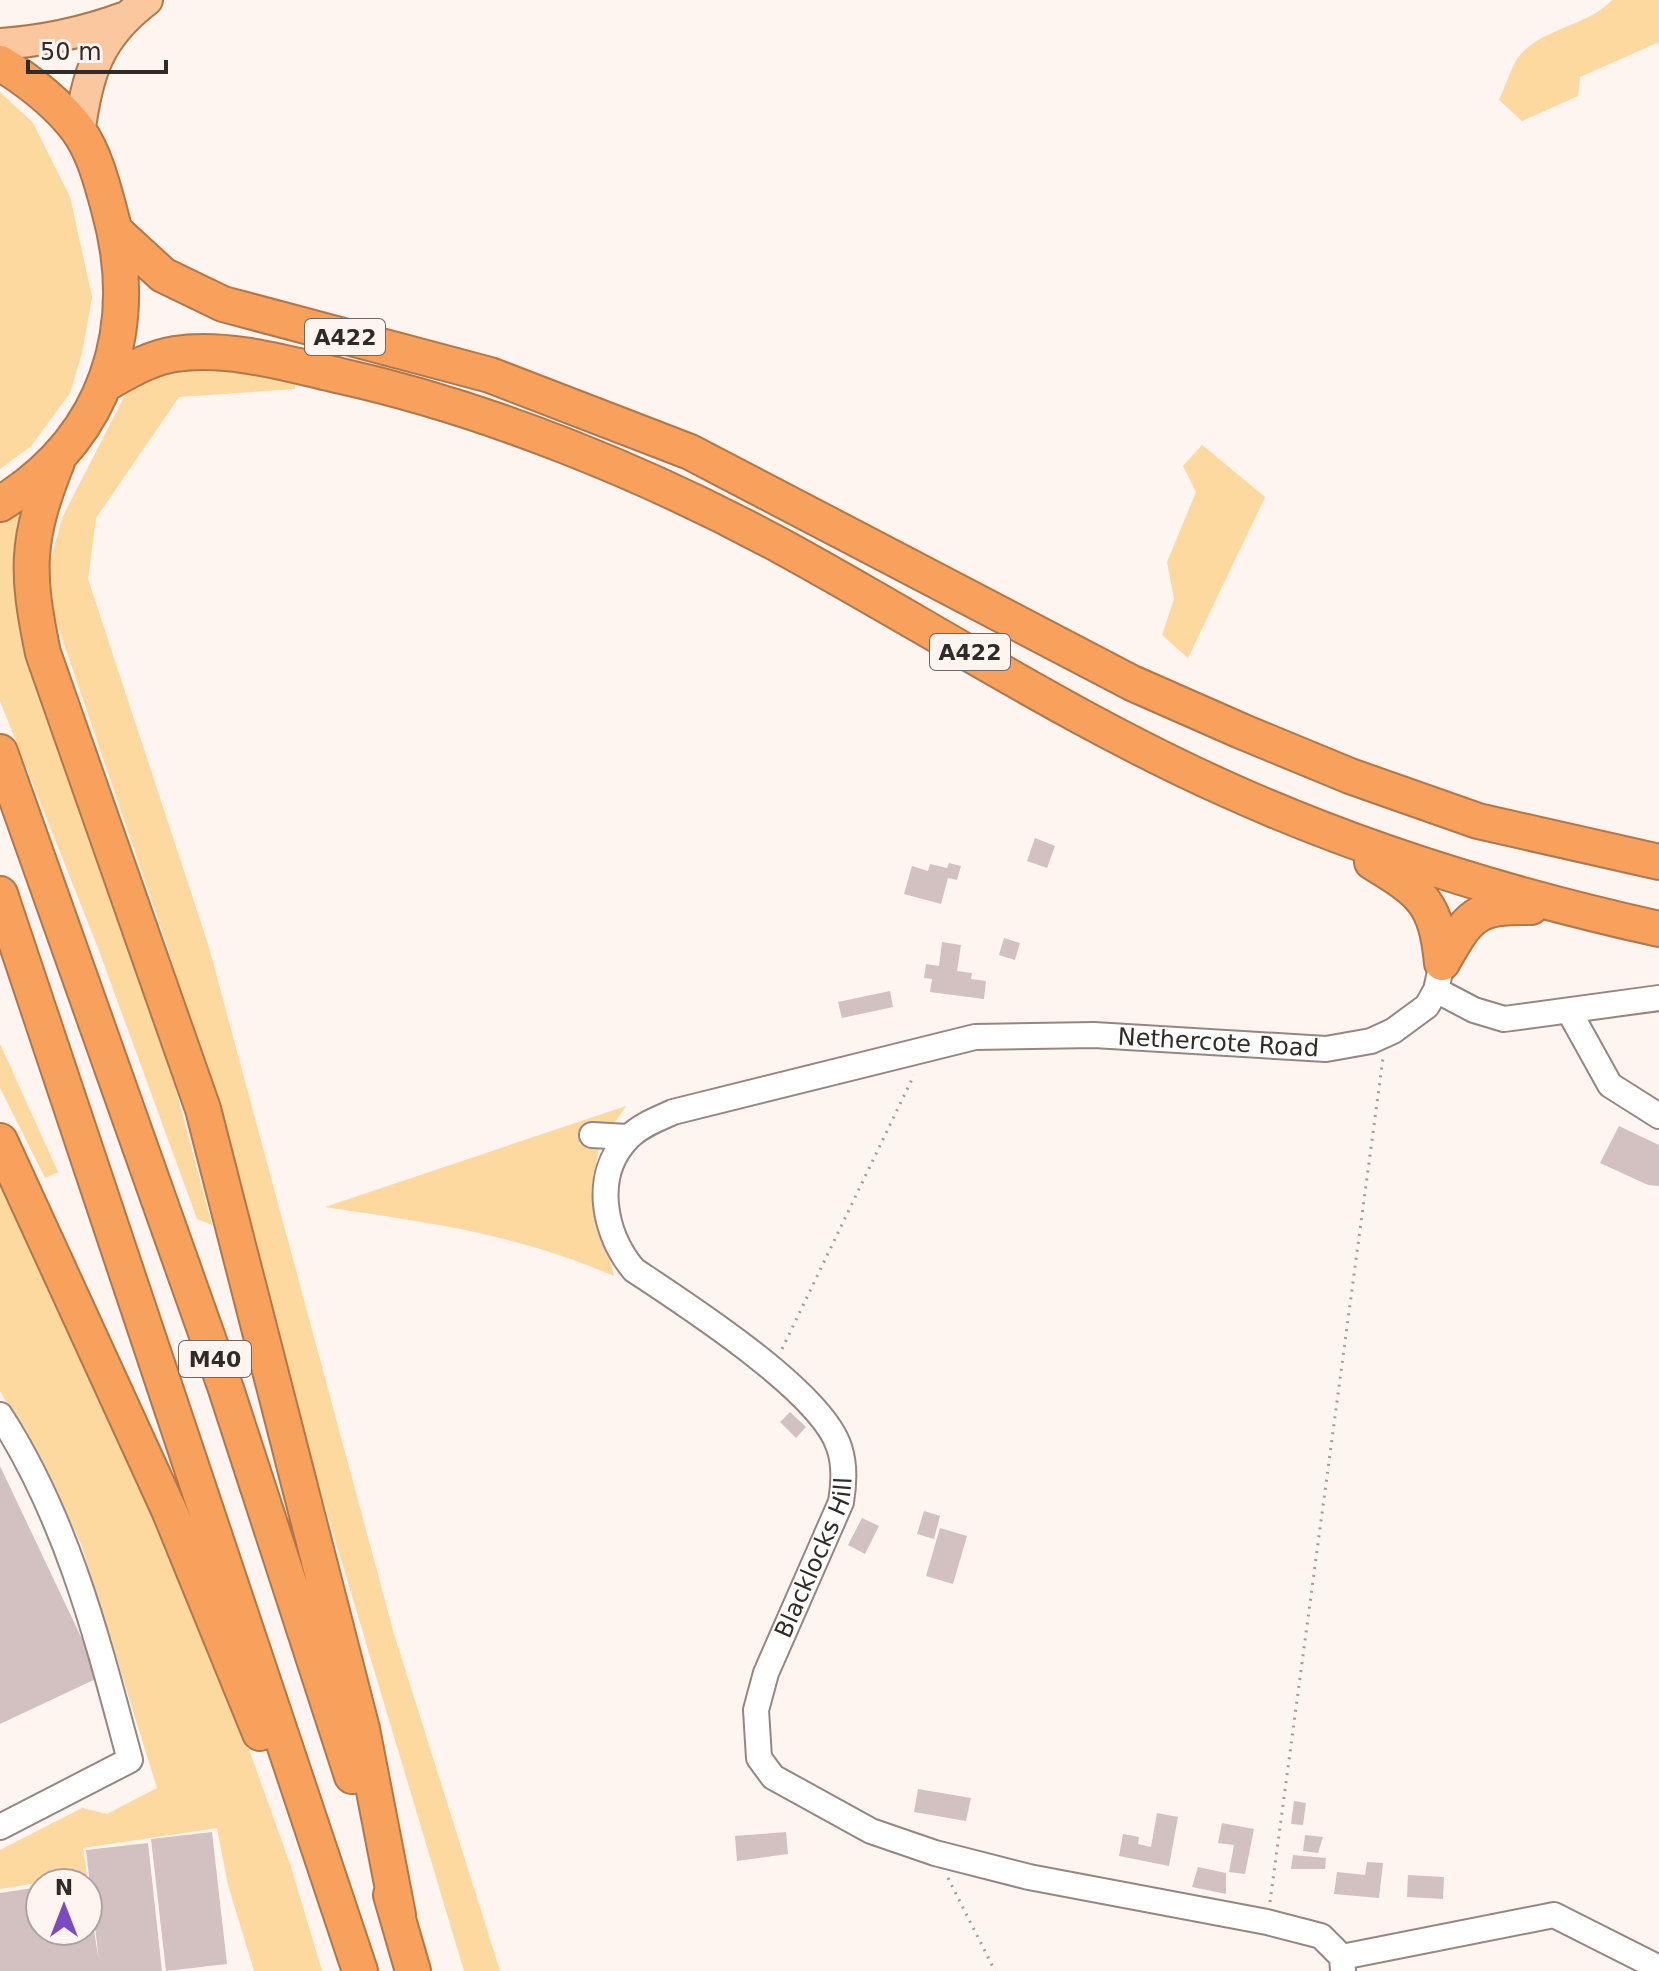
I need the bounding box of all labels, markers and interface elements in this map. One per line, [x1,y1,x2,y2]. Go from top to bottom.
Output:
scale bar [28,24,166,74]
text: 50 m [40,38,102,66]
road number: A422 [305,319,385,355]
road number: A422 [930,634,1010,670]
street label: Nethercote Road [1117,1022,1320,1063]
road number: M40 [179,1341,251,1377]
street label: Blacklocks Hill [769,1477,857,1642]
north arrow [24,1867,104,1947]
text: N [55,1875,73,1900]

